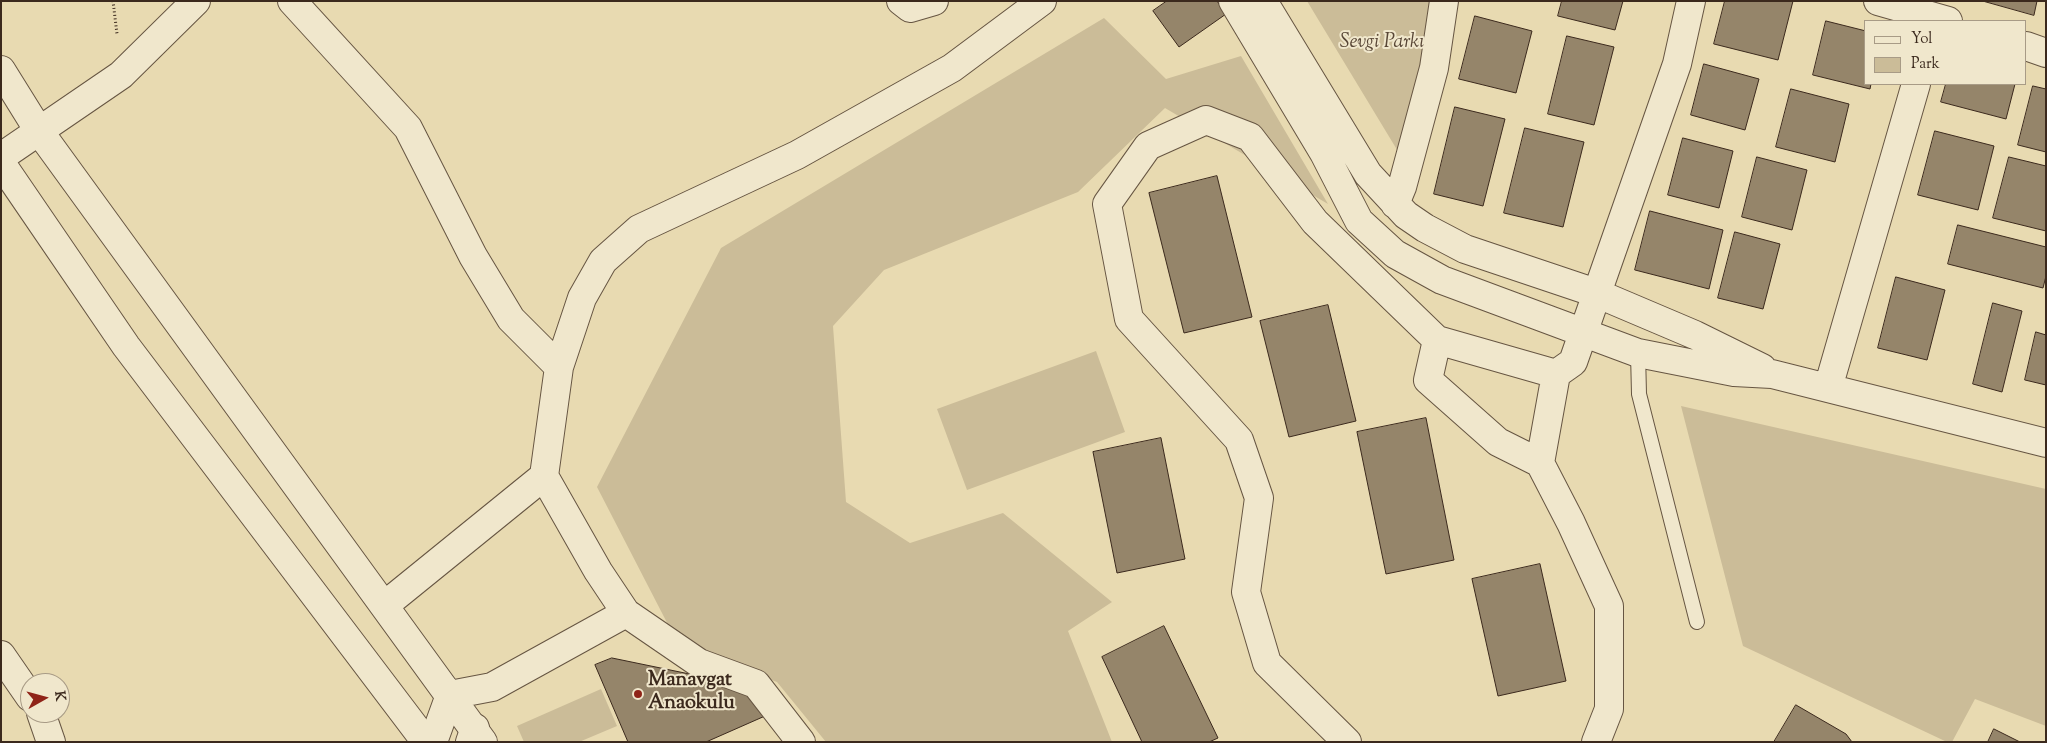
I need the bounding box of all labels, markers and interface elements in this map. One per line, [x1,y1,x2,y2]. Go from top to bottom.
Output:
legend [1864,20,2027,85]
text: Yol [1911,29,1933,50]
park label: Sevgi Parkı [1340,32,1424,56]
text: Park [1911,54,1940,75]
place label: Manavgat Anaokulu [648,670,735,717]
north arrow [20,673,70,723]
marker: Manavgat Anaokulu [632,688,644,700]
text: K [48,690,69,703]

